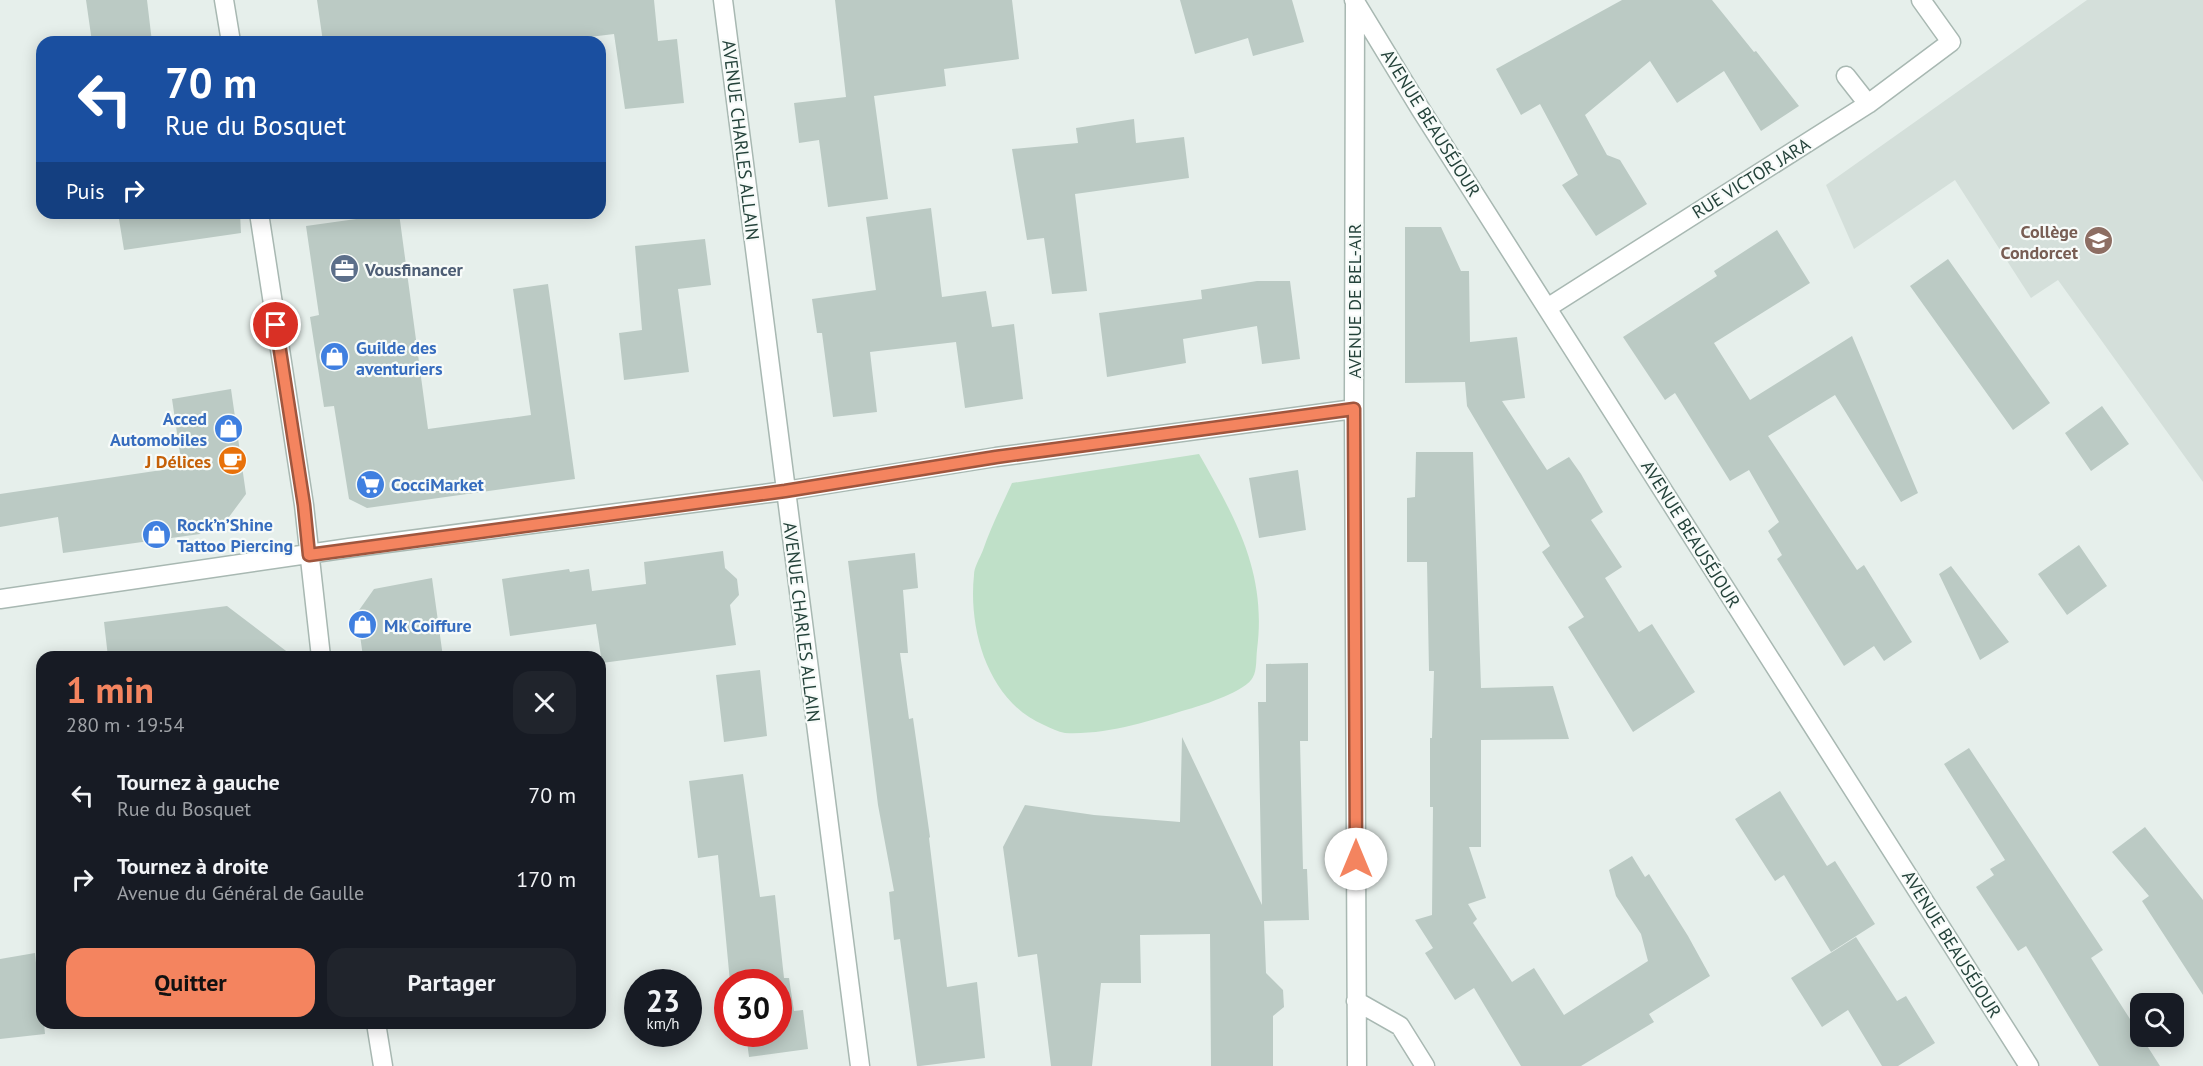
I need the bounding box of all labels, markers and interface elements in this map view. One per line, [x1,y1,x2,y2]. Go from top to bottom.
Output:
street label: AVENUE CHARLES ALLAIN [717,39,765,241]
street label: AVENUE BEAUSÉJOUR [1376,45,1486,201]
text: 70 m [165,55,257,110]
icon: left [66,60,144,138]
text: Rue du Bosquet [165,108,346,142]
street label: RUE VICTOR JARA [1688,132,1815,224]
icon: right [117,174,150,207]
text: Puis [66,177,105,205]
place label: Collège Condorcet [2001,220,2079,264]
street label: AVENUE DE BEL-AIR [1343,223,1366,379]
school or university icon: Collège Condorcet [2083,225,2115,257]
office icon: Vousfinancer [328,253,360,285]
place label: Vousfinancer [364,258,464,281]
pin [250,299,301,350]
icon: arrive [259,308,292,341]
place label: Guilde des aventuriers [356,336,443,380]
shop icon: Guilde des aventuriers [319,341,351,373]
place label: Acced Automobiles [110,407,207,451]
shop icon: Acced Automobiles [212,412,244,444]
cafe icon: J Délices [216,445,248,477]
place label: J Délices [144,450,211,473]
street label: AVENUE BEAUSÉJOUR [1636,456,1746,612]
supermarket icon: CocciMarket [354,468,386,500]
place label: CocciMarket [391,473,485,496]
place label: Rock’n’Shine Tattoo Piercing [177,513,293,557]
shop icon: Rock’n’Shine Tattoo Piercing [140,518,172,550]
street label: AVENUE CHARLES ALLAIN [778,521,826,723]
shop icon: Mk Coiffure [347,609,379,641]
place label: Mk Coiffure [384,614,472,637]
text: 1 min [66,666,154,713]
button: close [513,671,576,734]
text: 280 m · 19:54 [66,712,184,738]
text: Tournez à gauche [117,768,280,796]
icon: left [66,779,99,812]
text: 70 m [528,781,576,809]
text: Rue du Bosquet [117,796,251,822]
position arrow [1324,827,1388,891]
text: Tournez à droite [117,852,269,880]
icon: right [66,863,99,896]
text: 170 m [516,865,576,893]
street label: AVENUE BEAUSÉJOUR [1897,866,2007,1022]
text: Avenue du Général de Gaulle [117,880,364,906]
button: Quitter [66,948,315,1017]
button: Partager [327,948,576,1017]
speed limit sign: 30 [714,969,792,1047]
text: 23 [646,981,680,1020]
map controls [2130,993,2184,1047]
button: search [2130,993,2184,1047]
text: km/h [647,1014,679,1033]

